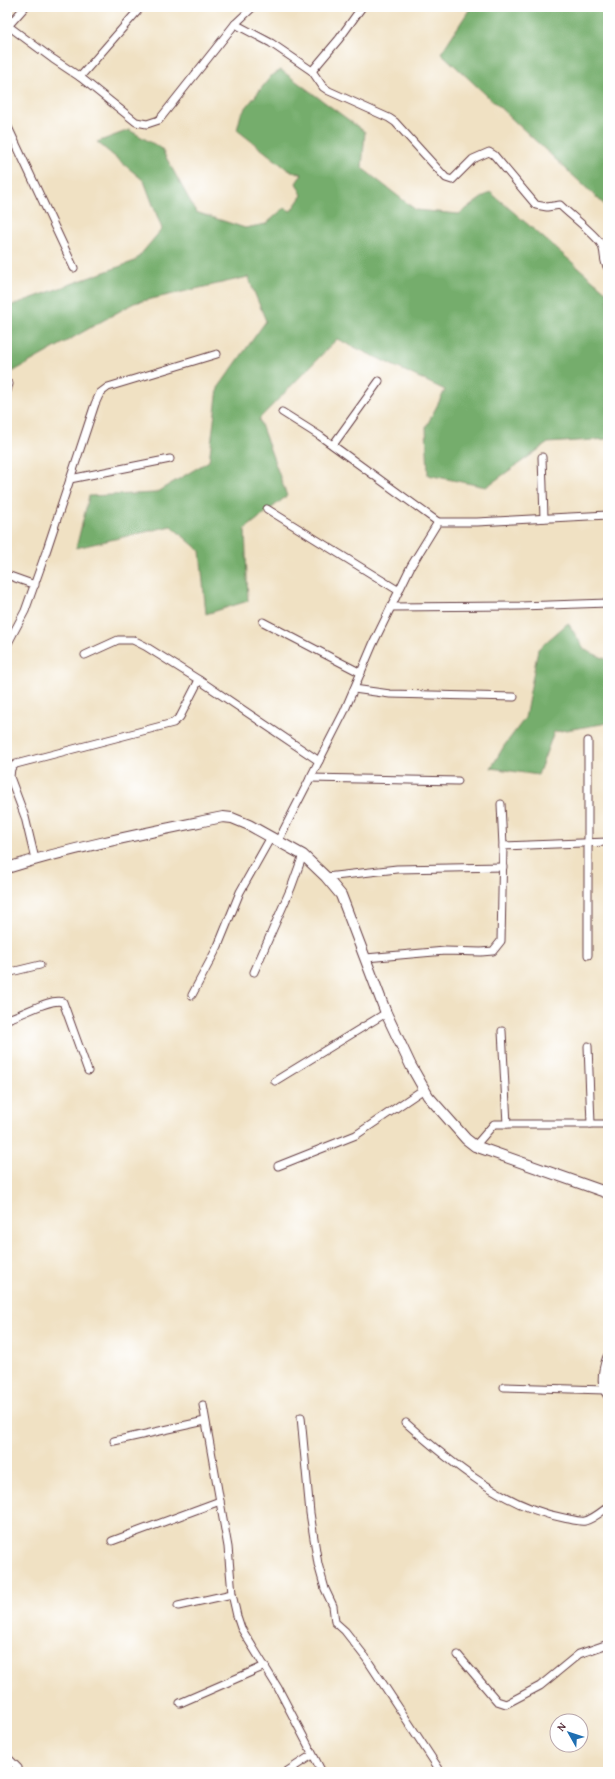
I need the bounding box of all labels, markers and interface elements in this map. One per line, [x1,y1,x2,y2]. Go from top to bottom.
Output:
north arrow [549,1713,589,1753]
text: N [553,1718,570,1735]

